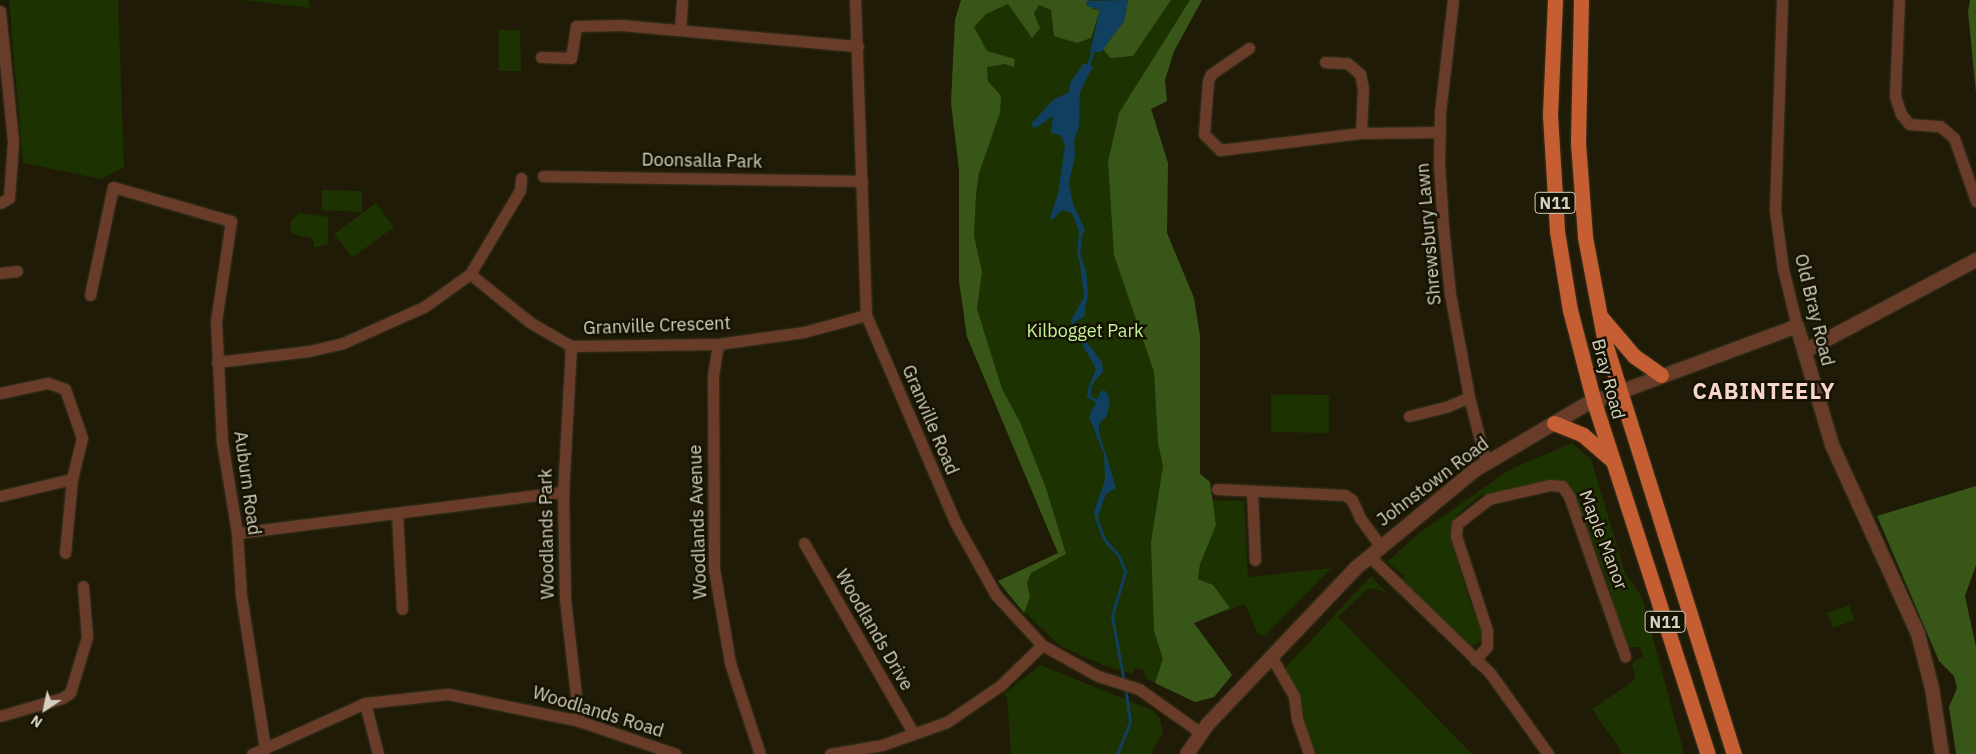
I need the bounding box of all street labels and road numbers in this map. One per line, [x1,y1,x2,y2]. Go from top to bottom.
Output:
street label: Doonsalla Park [641,149,763,173]
street label: Shrewsbury Lawn [1412,162,1446,306]
road number: N11 [1534,190,1576,217]
street label: Old Bray Road [1790,252,1838,368]
street label: Granville Crescent [583,313,731,339]
street label: Bray Road [1587,336,1629,422]
street label: Granville Road [897,362,963,478]
street label: Auburn Road [229,430,265,536]
street label: Johnstown Road [1373,433,1493,531]
street label: Woodlands Avenue [685,444,711,600]
street label: Woodlands Park [535,468,559,600]
street label: Maple Manor [1574,487,1632,593]
street label: Woodlands Drive [831,566,917,694]
road number: N11 [1644,608,1686,636]
street label: Woodlands Road [530,682,666,742]

